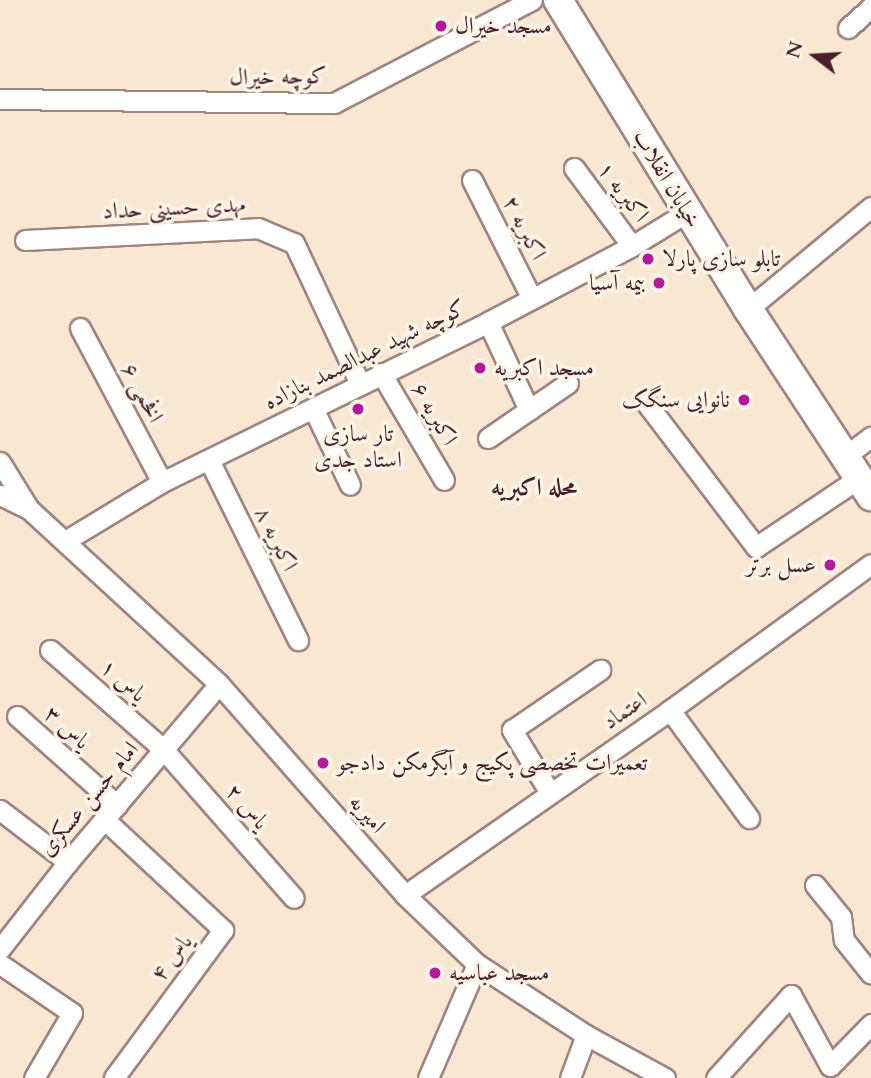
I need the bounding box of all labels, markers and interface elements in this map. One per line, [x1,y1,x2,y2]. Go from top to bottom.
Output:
place label: مسجد خیرال [455,12,552,40]
marker: مسجد خیرال [433,18,449,34]
north arrow [780,21,850,91]
text: N [780,38,810,62]
street label: کوچه خیرال [229,62,327,92]
street label: خیابان انقلاب [627,125,707,233]
street label: اکبریه ۱ [591,156,655,228]
street label: مهدی حسینی حداد [102,190,246,226]
street label: اکبریه ۲ [496,191,552,265]
place label: تابلو سازی پارلا [662,245,780,273]
marker: تابلو سازی پارلا [640,251,656,267]
place label: بیمه آسیا [589,269,645,297]
marker: بیمه آسیا [651,275,667,291]
street label: کوچه شهید عبدالصمد بنازاده [259,294,471,416]
place label: مسجد اکبریه [494,354,594,382]
street label: افخمی ۶ [115,358,169,428]
marker: مسجد اکبریه [472,360,488,376]
street label: اکبریه ۶ [405,378,463,450]
place label: نانوایی سنگک [622,386,730,414]
marker: نانوایی سنگک [736,392,752,408]
marker: تار سازی استاد جدی [350,401,366,417]
place label: تار سازی استاد جدی [314,420,402,474]
district label: محله اکبریه [491,474,577,502]
street label: اکبریه ۸ [249,502,303,576]
place label: عسل برتر [746,551,816,579]
marker: عسل برتر [822,557,838,573]
street label: یاس ۱ [94,653,152,709]
street label: اعتماد [597,686,653,736]
street label: یاس ۳ [38,700,96,756]
street label: امام حسن عسکری [33,736,145,862]
place label: تعمیرات تخصصی پکیج و آبگرمکن دادجو [337,749,647,777]
marker: تعمیرات تخصصی پکیج و آبگرمکن دادجو [315,755,331,771]
street label: یاس ۲ [219,778,275,836]
street label: امیریه [343,789,391,839]
street label: یاس ۴ [145,929,199,987]
place label: مسجد عباسیه [449,959,550,987]
marker: مسجد عباسیه [427,965,443,981]

